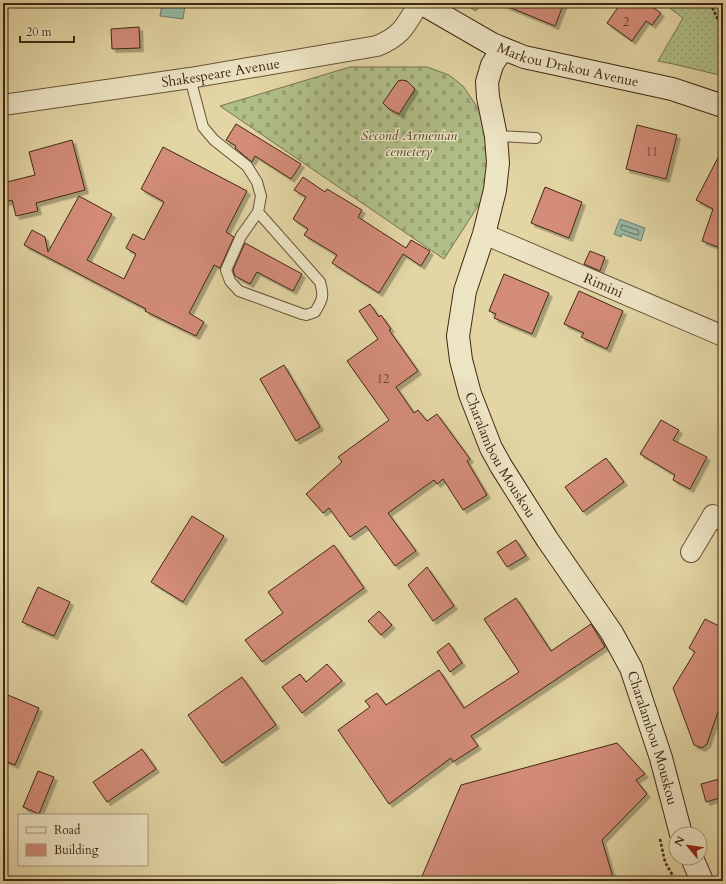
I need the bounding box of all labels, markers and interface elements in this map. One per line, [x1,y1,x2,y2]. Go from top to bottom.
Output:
house number: 2 [623,14,629,30]
scale bar [20,18,74,44]
text: 20 m [26,24,53,40]
street label: Markou Drakou Avenue [494,38,641,91]
street label: Shakespeare Avenue [160,53,281,92]
park label: Second Armenian cemetery [361,126,457,161]
house number: 11 [646,144,658,160]
street label: Rimini [581,268,626,302]
house number: 12 [377,371,389,387]
street label: Charalambou Mouskou [460,389,541,521]
street label: Charalambou Mouskou [623,668,682,807]
legend [18,814,148,866]
text: Road [54,822,81,838]
north arrow [668,826,708,866]
text: N [671,833,689,849]
text: Building [54,842,99,858]

